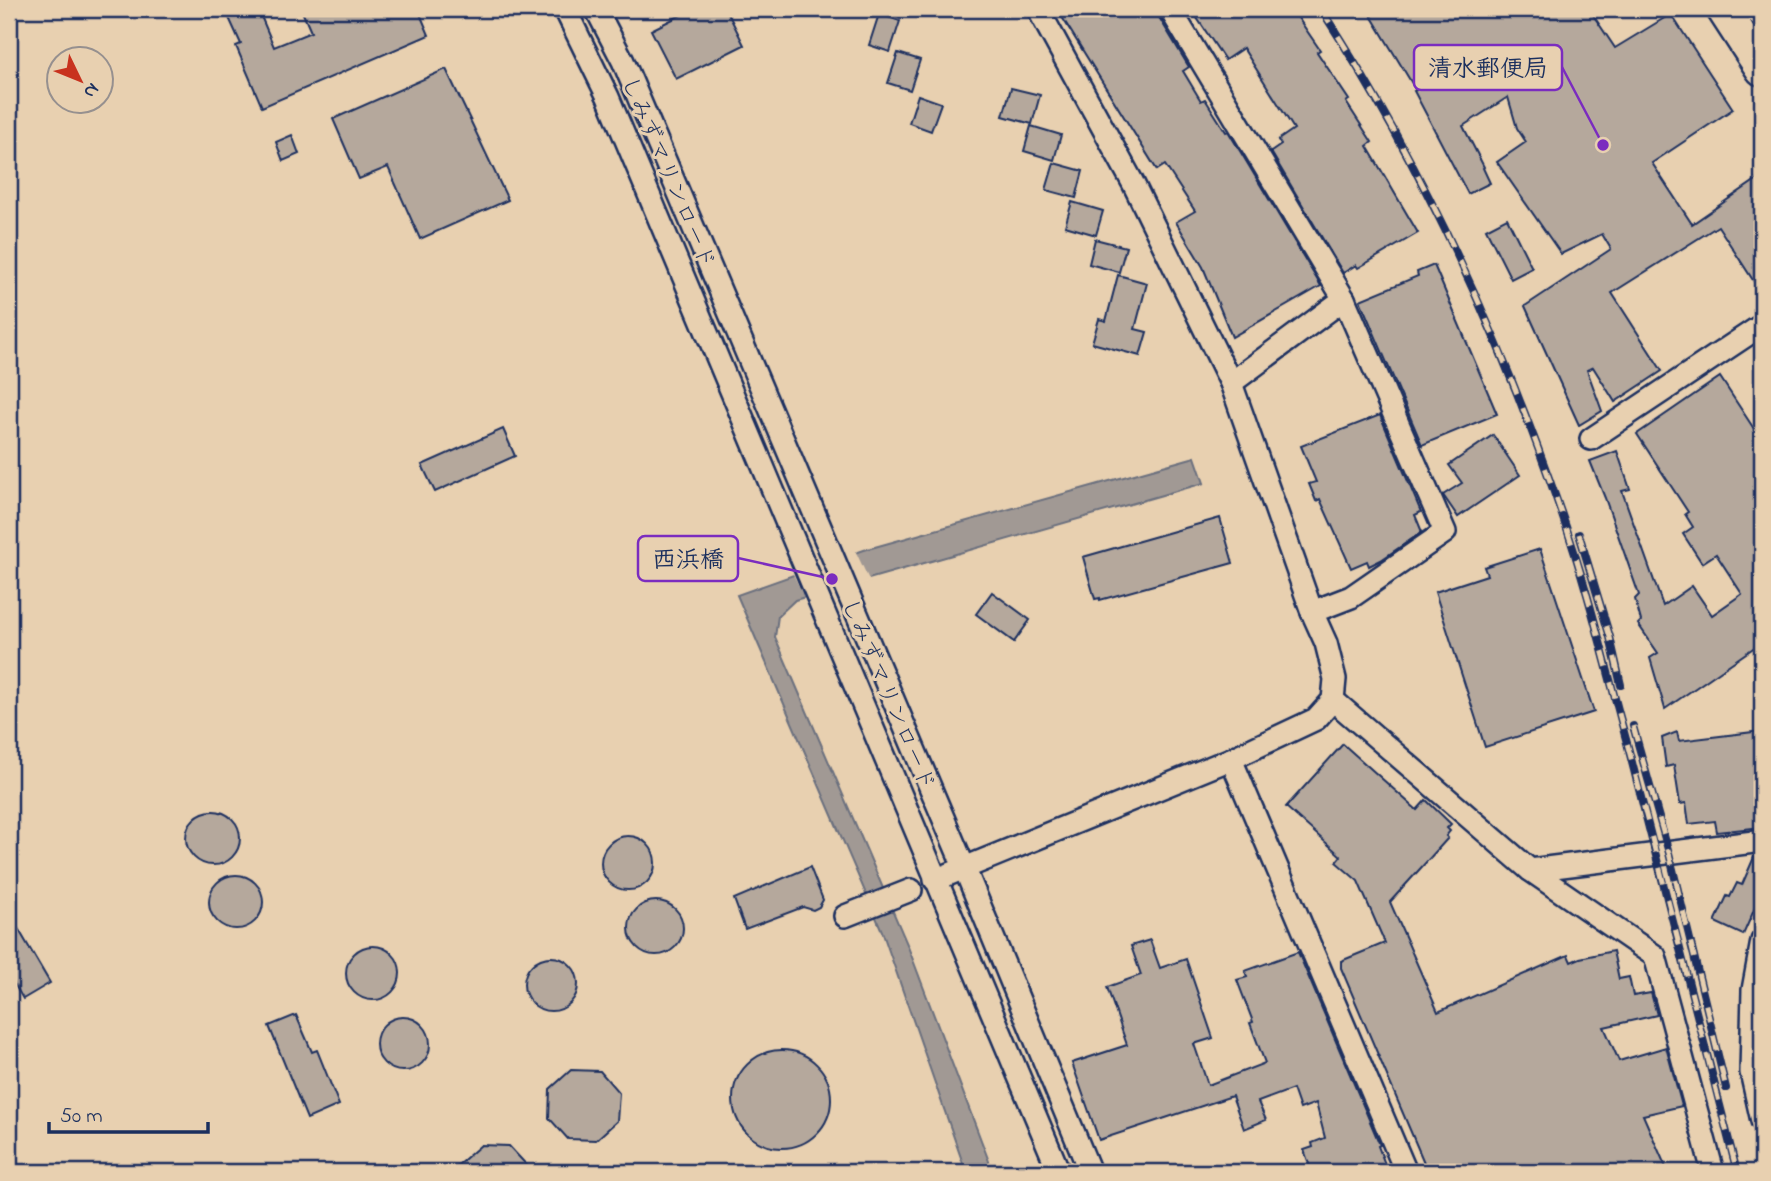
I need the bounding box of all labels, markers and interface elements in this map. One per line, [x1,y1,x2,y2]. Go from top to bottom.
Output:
callout: 清水郵便局 [1414,45,1562,90]
north arrow [46,46,116,116]
text: 清水郵便局 [1428,53,1548,88]
street label: しみずマリンロード [612,72,722,274]
text: N [76,76,105,104]
callout: 西浜橋 [638,536,738,581]
text: 西浜橋 [652,544,724,579]
street label: しみずマリンロード [832,594,942,796]
scale bar [49,1090,208,1134]
text: 50 m [60,1102,103,1132]

